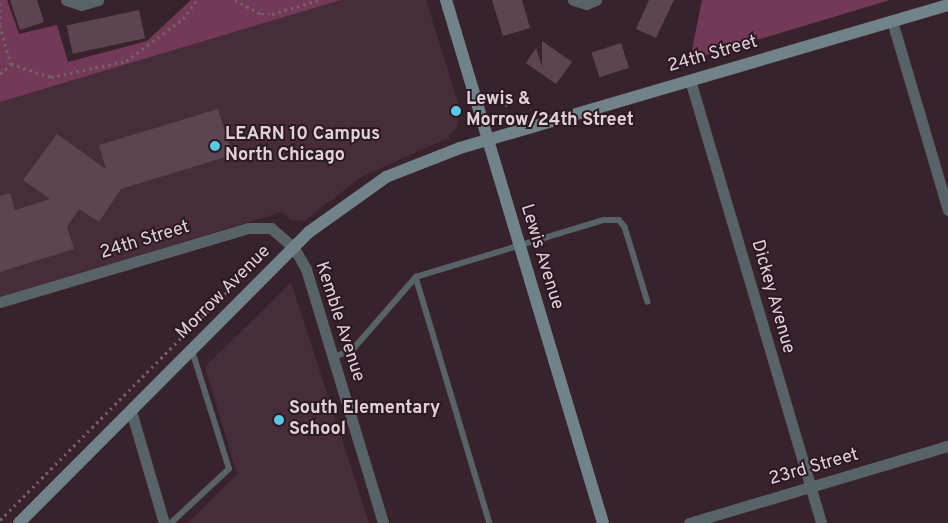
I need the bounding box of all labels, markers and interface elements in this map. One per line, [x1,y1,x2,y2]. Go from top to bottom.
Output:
street label: 24th Street [666,32,760,78]
place label: Lewis & Morrow/24th Street [466,90,634,132]
marker: Lewis & Morrow/24th Street [450,105,462,117]
place label: LEARN 10 Campus North Chicago [225,125,380,168]
marker: LEARN 10 Campus North Chicago [209,140,221,152]
street label: Lewis Avenue [515,201,567,313]
street label: 24th Street [98,217,192,265]
street label: Dickey Avenue [745,237,799,357]
street label: Morrow Avenue [172,241,276,345]
street label: Kemble Avenue [309,259,369,385]
place label: South Elementary School [289,399,440,442]
marker: South Elementary School [273,414,285,426]
street label: 23rd Street [767,445,861,491]

